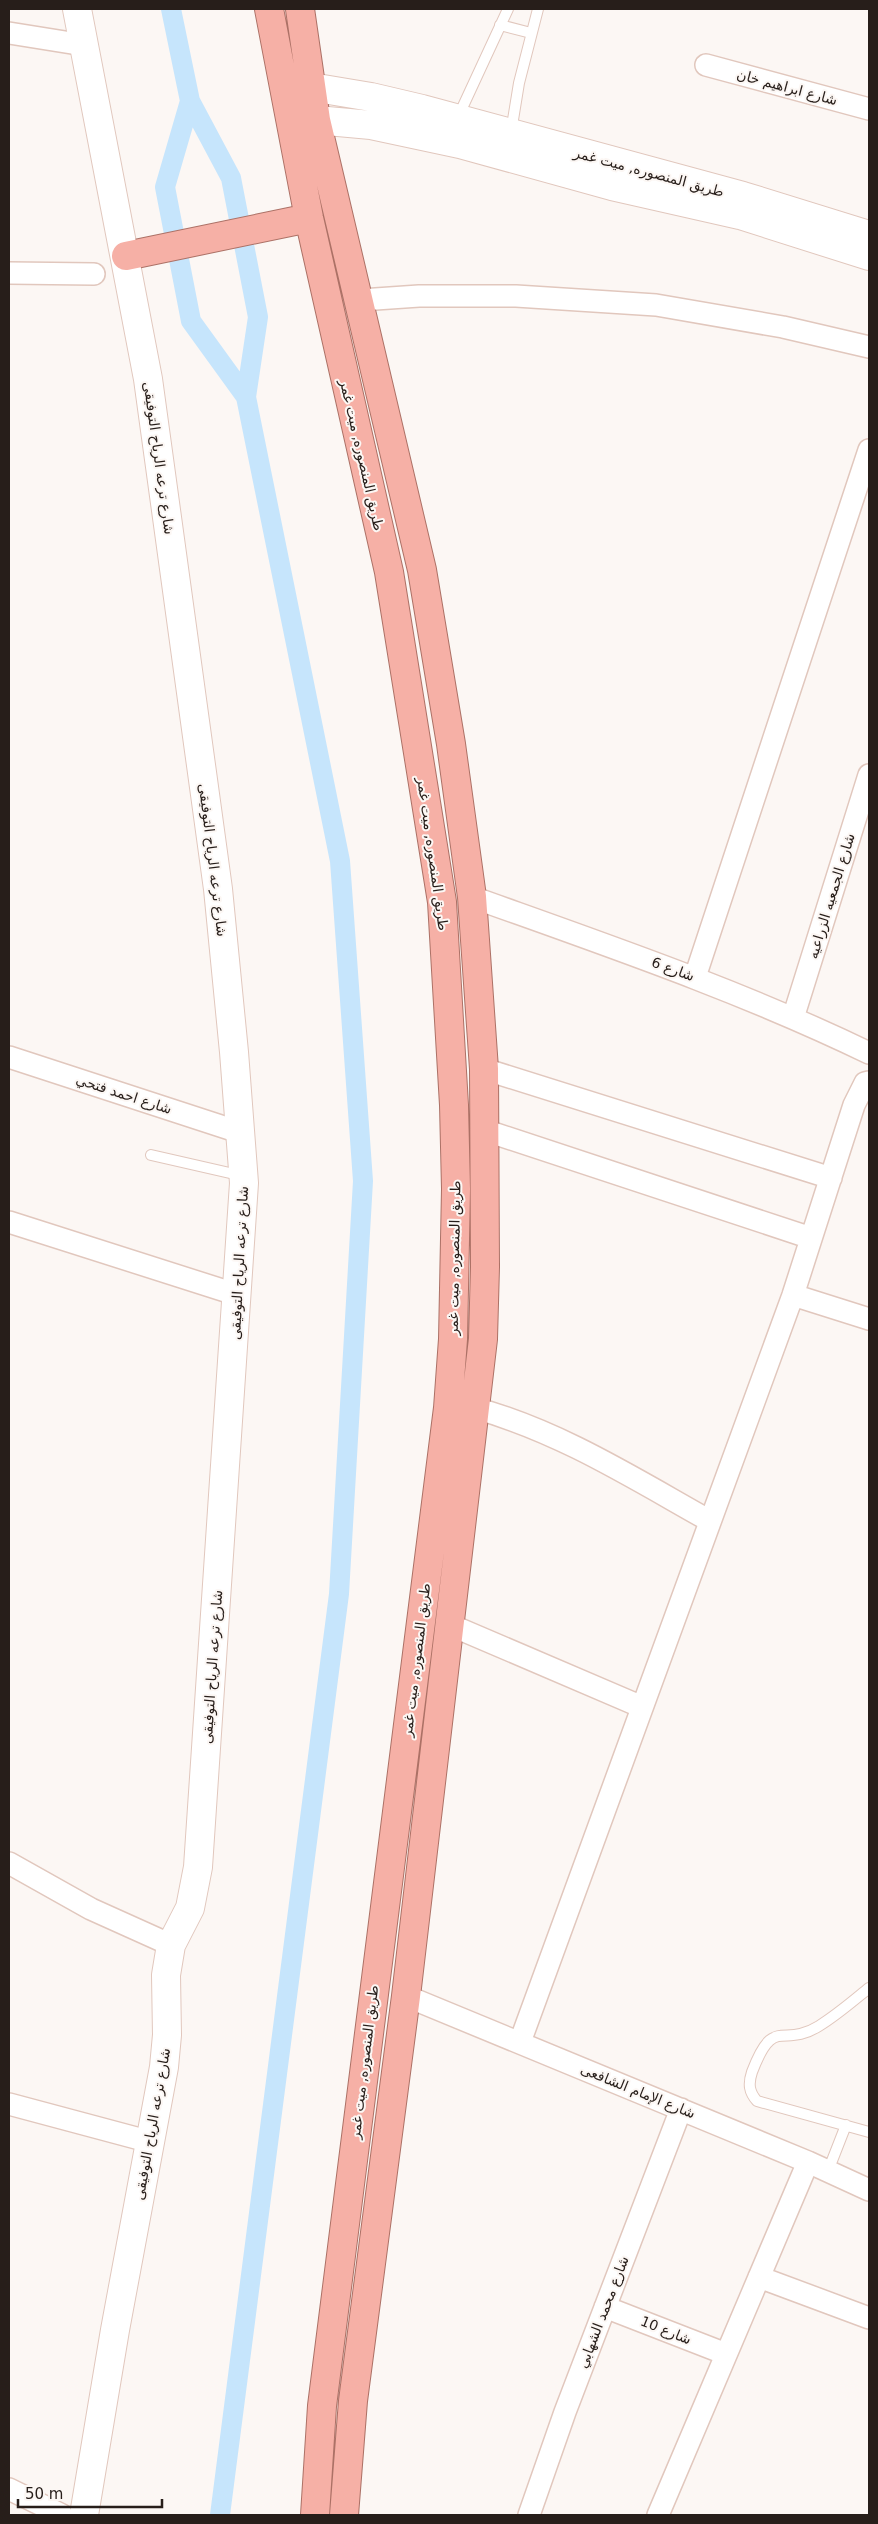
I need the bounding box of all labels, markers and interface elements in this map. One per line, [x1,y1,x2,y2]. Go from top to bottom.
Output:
street label: شارع ابراهيم خان [735,66,839,109]
street label: طريق المنصوره, ميت غمر [571,144,726,201]
street label: طريق المنصوره, ميت غمر [336,377,387,532]
street label: شارع ترعه الرياح التوفيقى [139,380,178,536]
street label: طريق المنصوره, ميت غمر [413,775,452,932]
street label: شارع ترعه الرياح التوفيقى [195,782,230,938]
street label: شارع الجمعيه الزراعيه [804,831,859,961]
street label: شارع 6 [649,954,697,985]
street label: شارع احمد فتحي [74,1071,174,1118]
street label: طريق المنصوره, ميت غمر [445,1180,464,1337]
street label: شارع ترعه الرياح التوفيقى [227,1186,252,1341]
street label: طريق المنصوره, ميت غمر [399,1582,434,1739]
street label: شارع ترعه الرياح التوفيقى [199,1589,226,1745]
street label: طريق المنصوره, ميت غمر [347,1984,382,2141]
street label: شارع ترعه الرياح التوفيقى [131,2047,174,2202]
street label: شارع الإمام الشافعى [578,2061,698,2122]
street label: شارع محمد الشهابي [574,2254,633,2371]
street label: شارع 10 [638,2313,694,2348]
scale bar [18,2476,161,2508]
text: 50 m [25,2485,63,2503]

